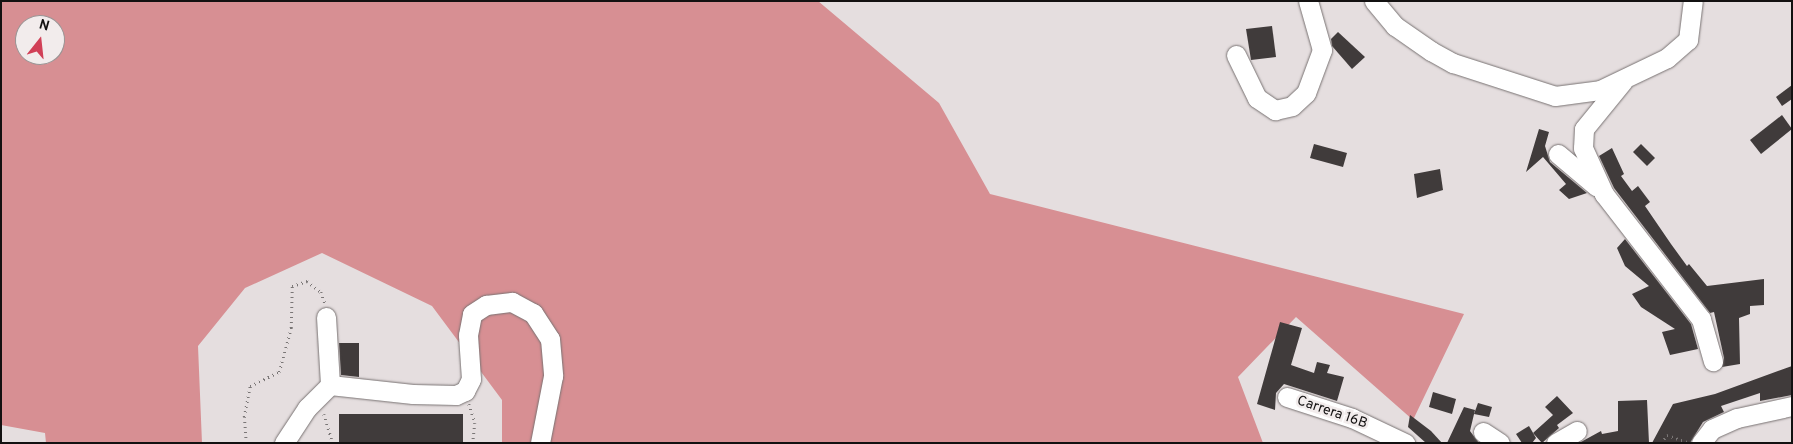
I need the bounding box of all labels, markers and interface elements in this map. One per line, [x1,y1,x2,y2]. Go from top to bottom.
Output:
north arrow [15,15,65,65]
text: N [37,17,51,36]
street label: Carrera 16B [1295,393,1369,433]

